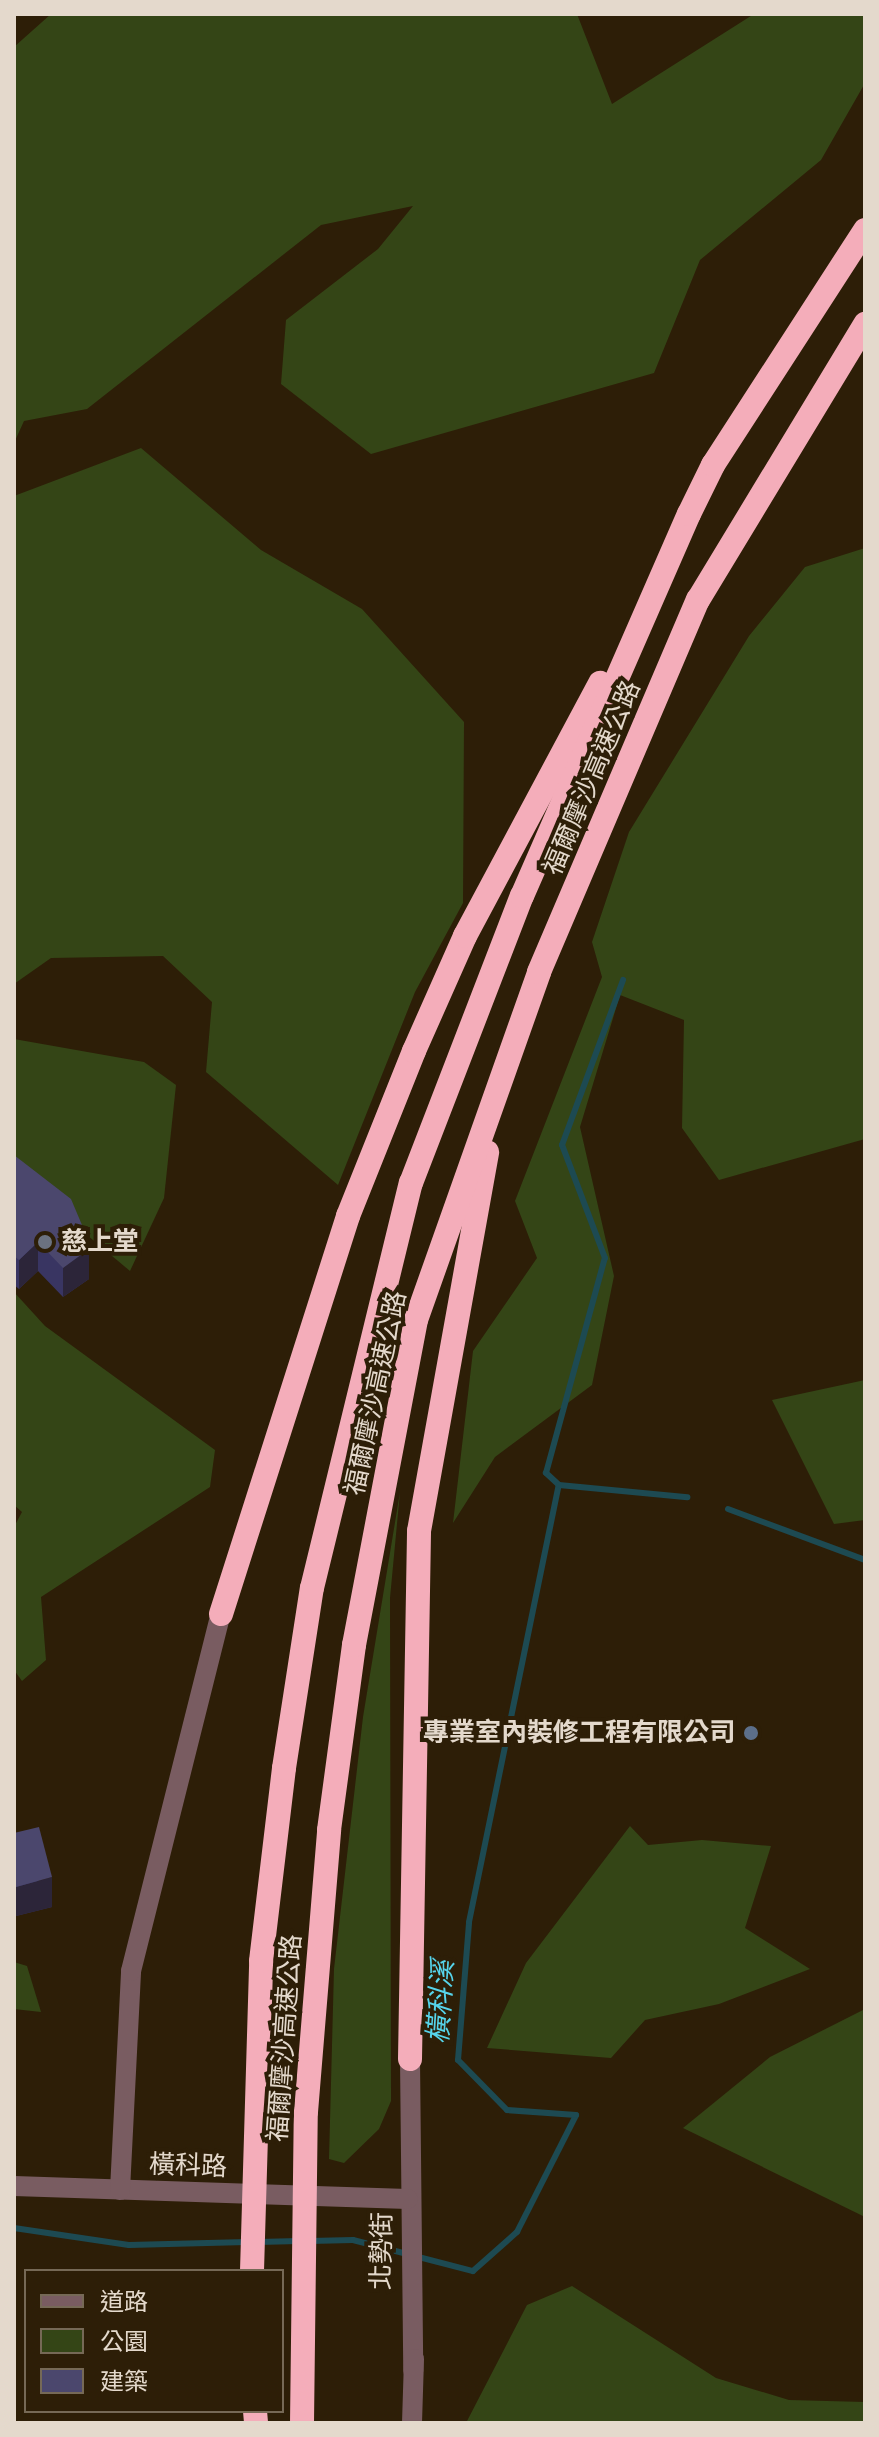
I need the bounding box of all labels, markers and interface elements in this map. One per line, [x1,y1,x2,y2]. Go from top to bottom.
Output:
street label: 福爾摩沙高速公路 [537,676,647,880]
place label: 慈上堂 [61,1226,139,1258]
marker: 慈上堂 [36,1233,54,1251]
street label: 福爾摩沙高速公路 [339,1288,413,1498]
place label: 專業室內裝修工程有限公司 [423,1717,735,1749]
marker: 專業室內裝修工程有限公司 [742,1724,760,1742]
street label: 福爾摩沙高速公路 [262,1933,308,2143]
water label: 橫科溪 [421,1959,461,2045]
street label: 橫科路 [148,2149,228,2183]
street label: 北勢街 [366,2212,398,2290]
legend [24,2269,284,2413]
text: 道路 [100,2285,148,2320]
text: 公園 [100,2325,148,2360]
text: 建築 [100,2365,148,2400]

